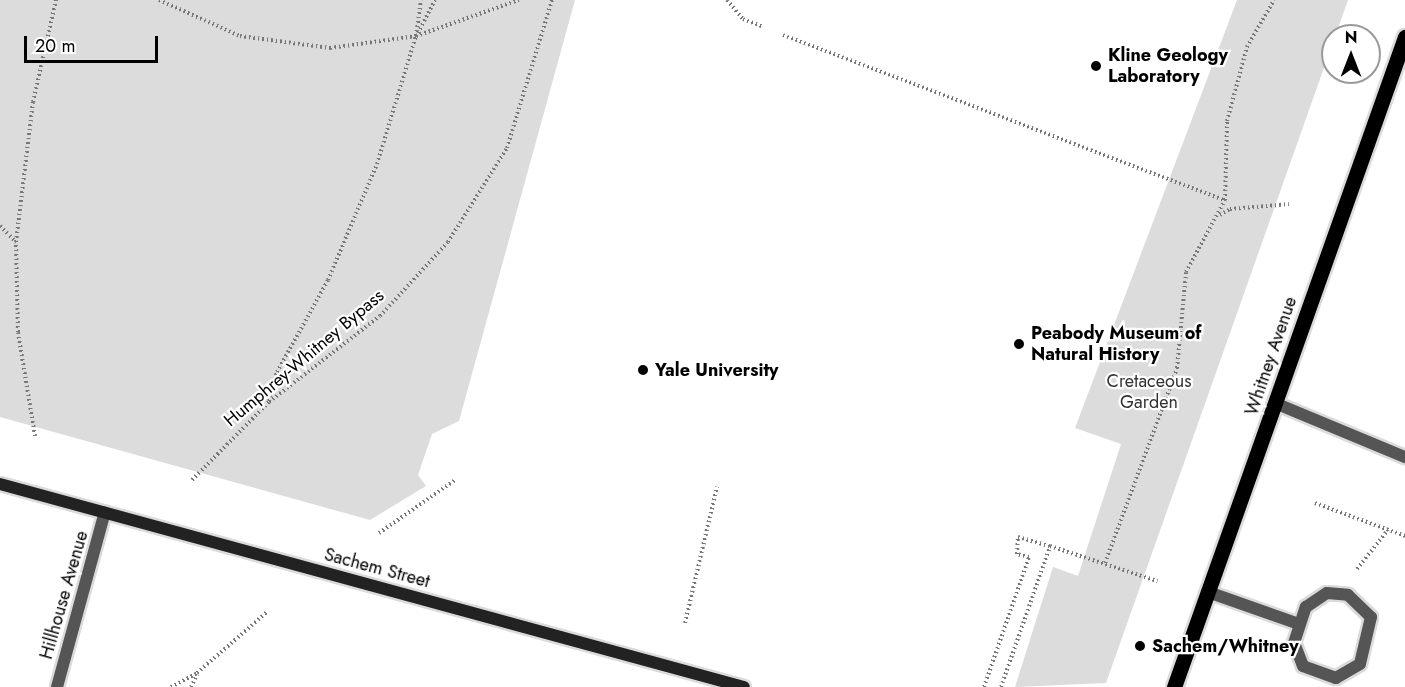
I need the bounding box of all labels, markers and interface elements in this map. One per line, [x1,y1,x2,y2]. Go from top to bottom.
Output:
scale bar [27,24,160,62]
north arrow [1321,24,1381,84]
text: N [1345,26,1357,49]
text: 20 m [35,33,75,59]
place label: Kline Geology Laboratory [1108,45,1228,88]
marker: Kline Geology Laboratory [1089,59,1103,73]
street label: Humphrey-Whitney Bypass [220,285,388,431]
street label: Whitney Avenue [1241,294,1301,418]
place label: Peabody Museum of Natural History [1031,323,1202,366]
marker: Peabody Museum of Natural History [1012,337,1026,351]
place label: Yale University [655,359,778,381]
marker: Yale University [636,363,650,377]
park label: Cretaceous Garden [1107,371,1191,413]
street label: Hillhouse Avenue [35,528,93,662]
street label: Sachem Street [322,544,432,592]
place label: Sachem/Whitney [1152,635,1299,657]
marker: Sachem/Whitney [1133,639,1147,653]

